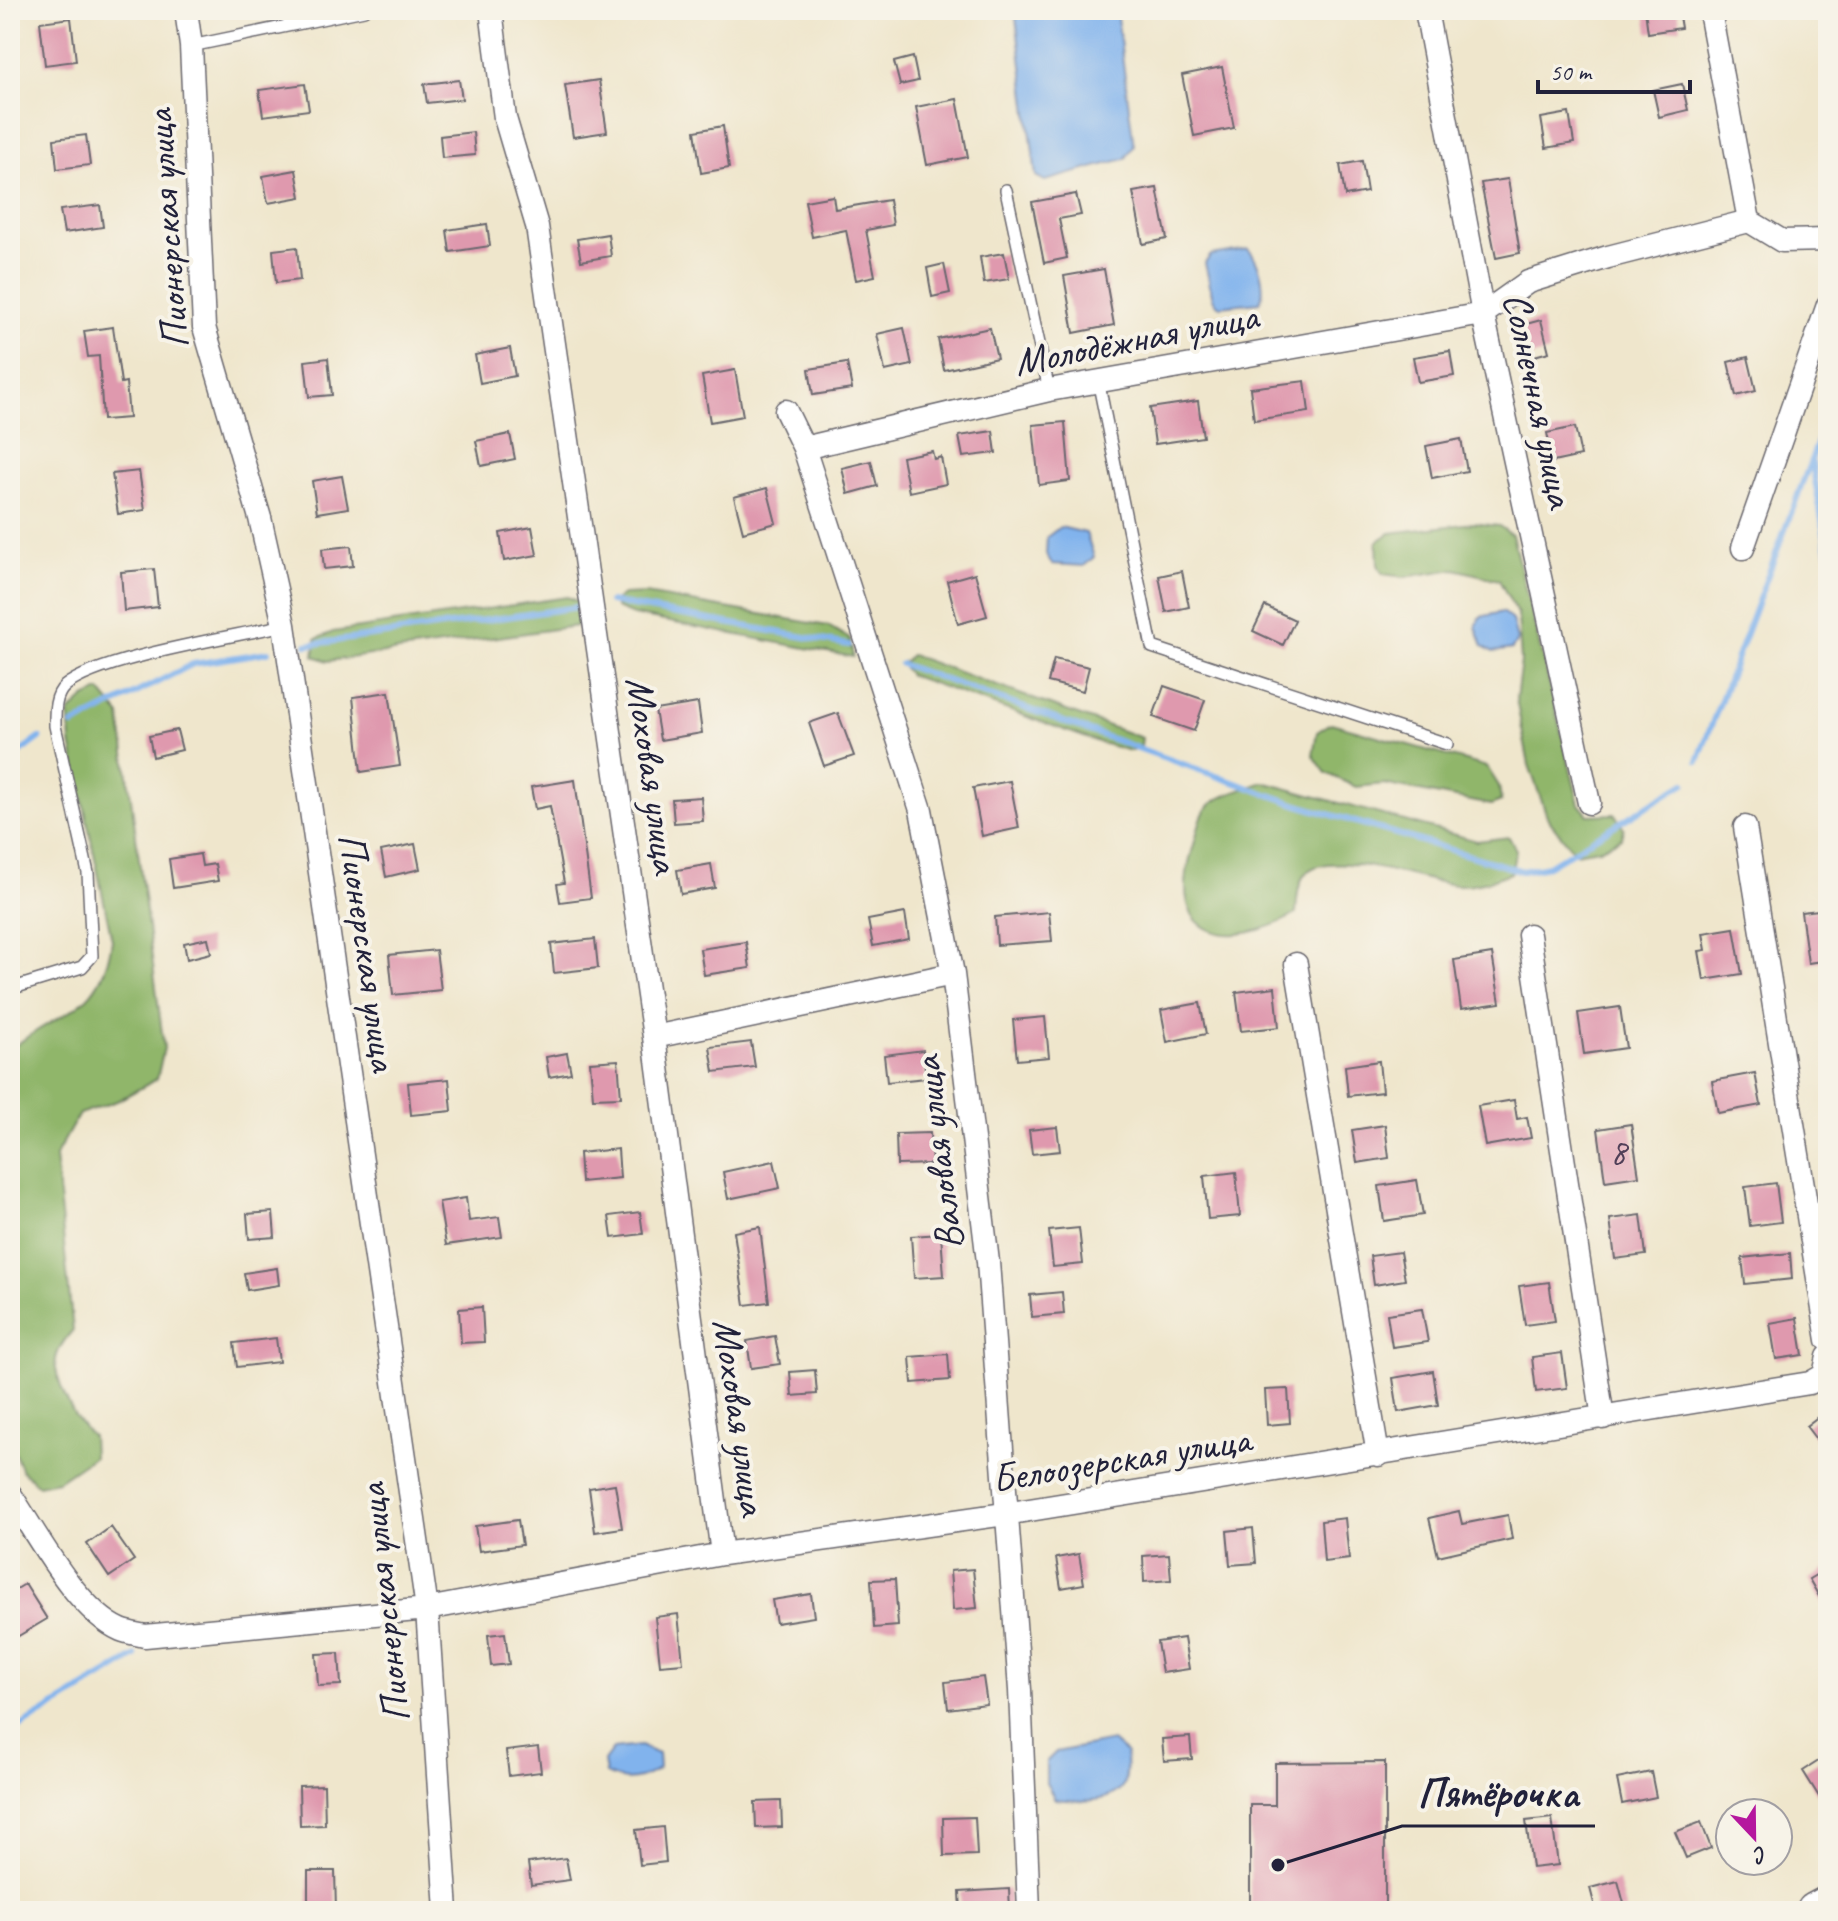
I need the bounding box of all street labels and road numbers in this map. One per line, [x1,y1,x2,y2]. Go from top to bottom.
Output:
street label: Пионерская улица [134,105,200,350]
street label: Солнечная улица [1492,288,1587,514]
street label: Молодёжная улица [1010,290,1265,387]
street label: Моховая улица [614,674,692,879]
street label: Пионерская улица [327,830,410,1077]
street label: Валовая улица [901,1051,975,1252]
street label: Моховая улица [701,1316,779,1521]
street label: Белоозерская улица [988,1413,1257,1504]
street label: Пионерская улица [346,1478,421,1725]

